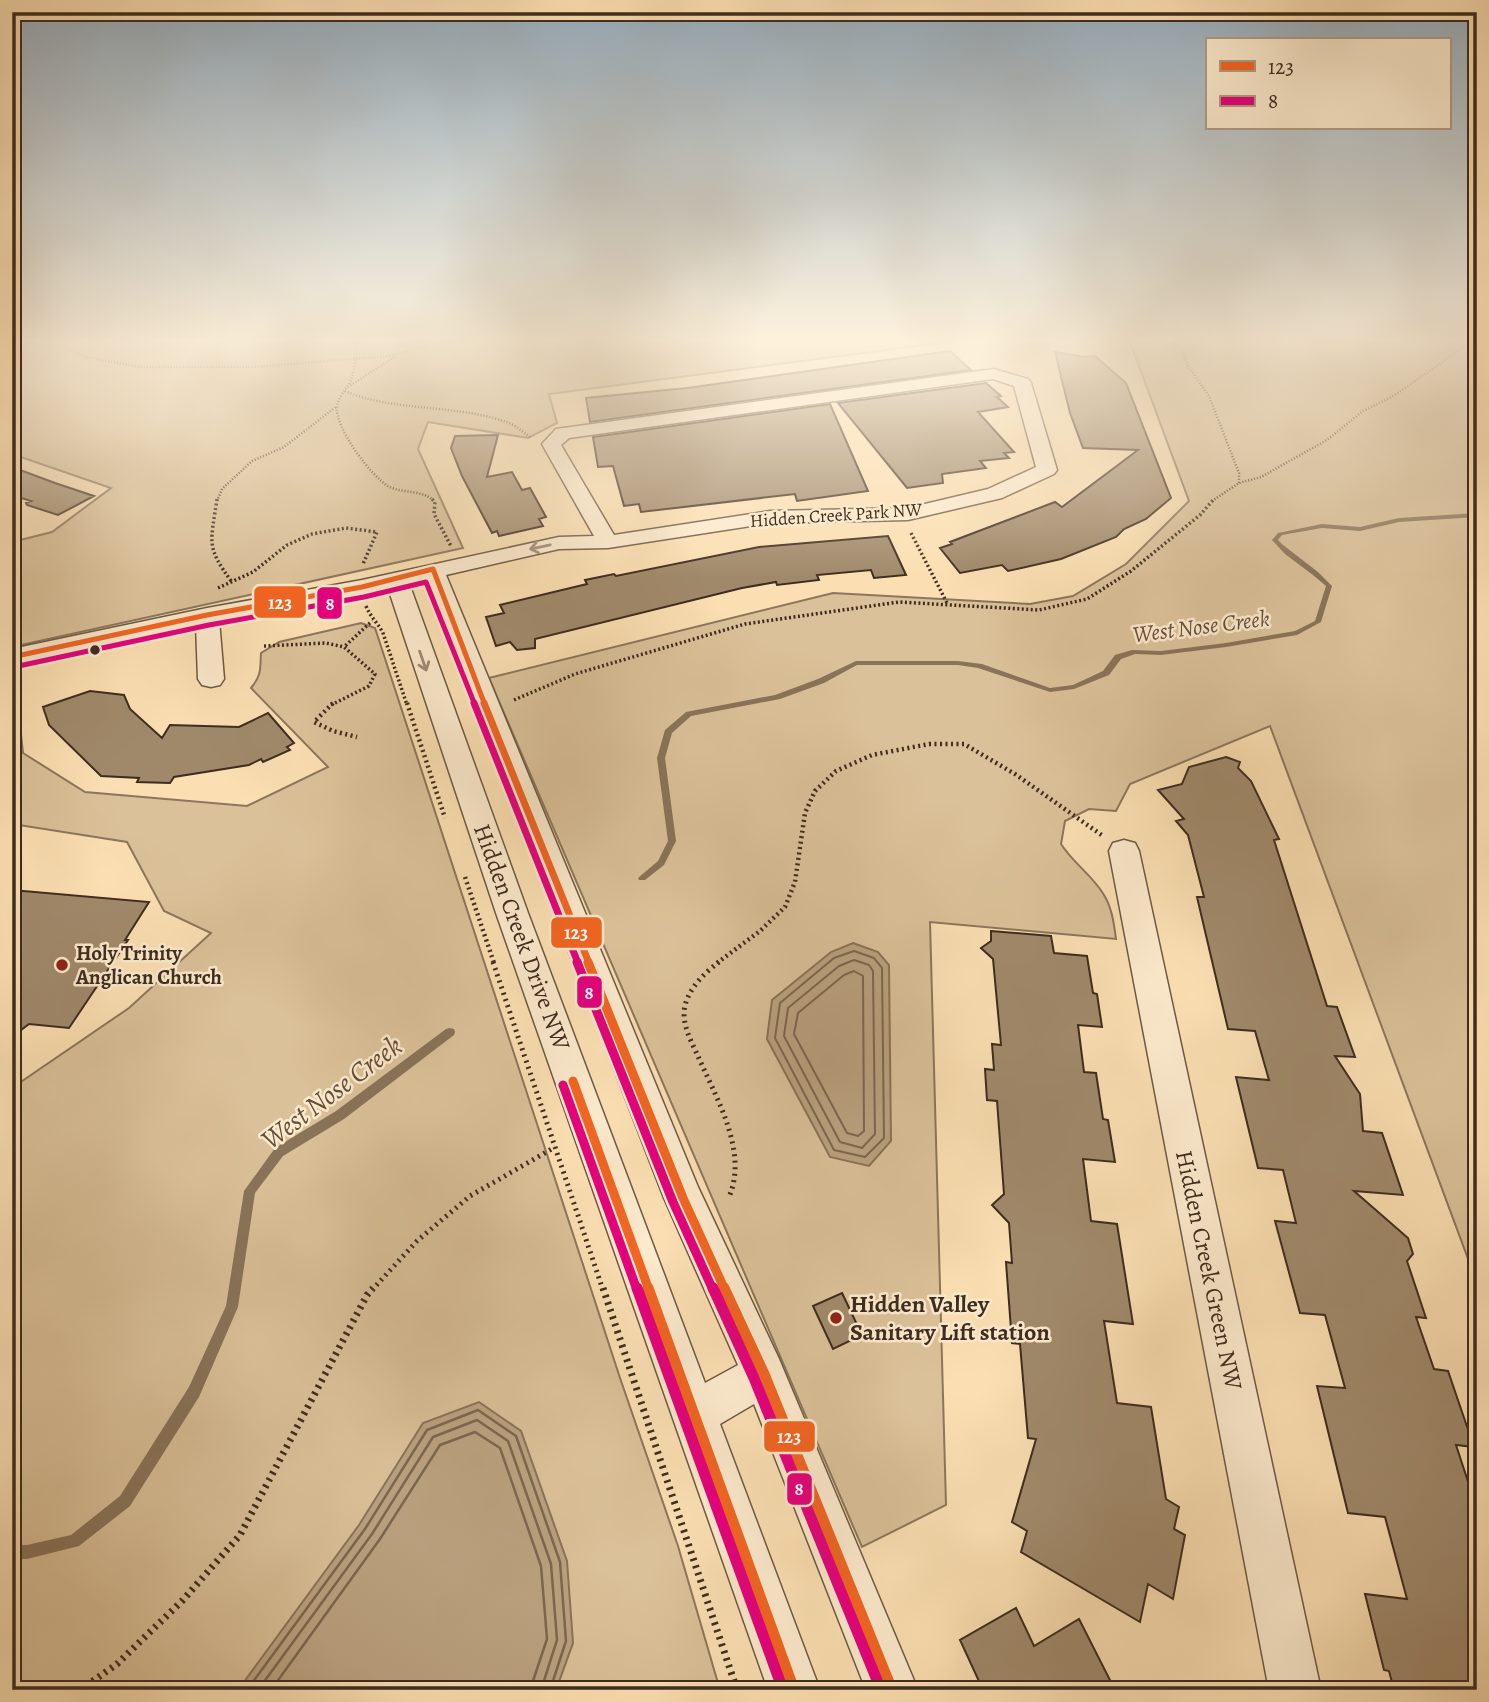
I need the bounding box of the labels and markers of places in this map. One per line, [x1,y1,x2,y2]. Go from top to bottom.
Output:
unlabelled marker [88,643,102,657]
place label: Holy Trinity Anglican Church [75,939,222,991]
marker: Holy Trinity Anglican Church [54,957,70,973]
place label: Hidden Valley Sanitary Lift station [850,1288,1050,1348]
marker: Hidden Valley Sanitary Lift station [828,1310,844,1326]

